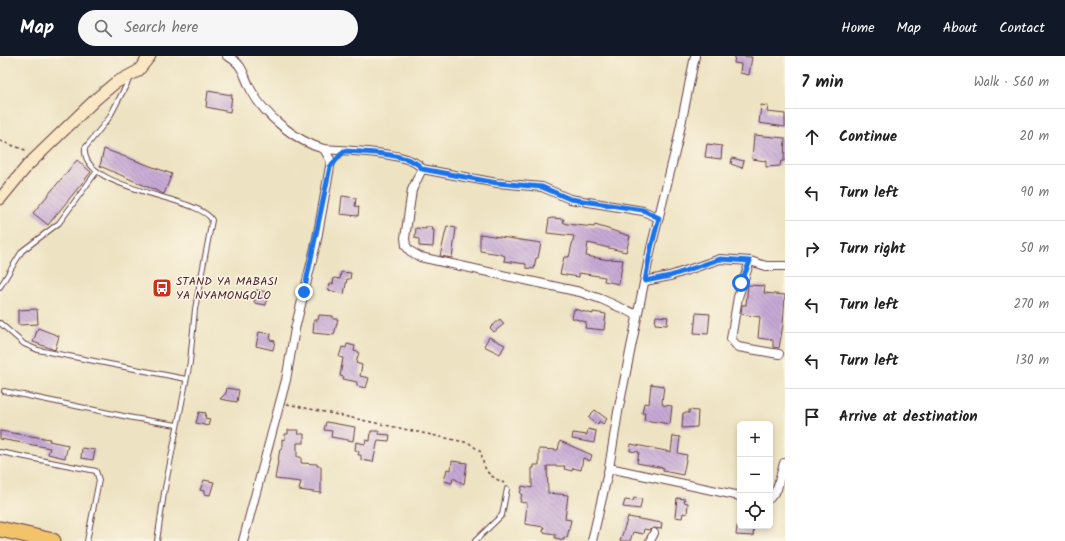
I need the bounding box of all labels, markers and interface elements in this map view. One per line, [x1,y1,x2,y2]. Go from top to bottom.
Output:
search box [78,10,358,46]
text: Map [20,13,54,43]
text: Search here [124,16,198,40]
icon: search [92,17,114,39]
text: Home [841,17,875,39]
text: Map [897,17,921,39]
text: About [943,17,977,39]
text: Contact [999,17,1045,39]
text: 7 min [801,69,843,96]
text: Walk · 560 m [974,72,1049,93]
text: Continue [839,125,897,149]
icon: ahead [801,126,823,148]
text: 20 m [1019,126,1049,147]
text: Turn left [839,181,899,205]
icon: left [801,182,823,204]
text: 90 m [1021,182,1049,203]
text: Turn right [839,237,906,261]
icon: right [801,238,823,260]
text: 50 m [1020,238,1049,259]
place label: STAND YA MABASI YA NYAMONGOLO [176,272,278,305]
route start [732,274,750,292]
bus stop icon: STAND YA MABASI YA NYAMONGOLO [151,277,173,299]
route end [295,283,313,301]
text: Turn left [839,293,899,317]
icon: left [801,294,823,316]
text: 270 m [1013,294,1049,315]
text: Turn left [839,349,899,373]
icon: left [801,350,823,372]
text: 130 m [1015,350,1049,371]
text: Arrive at destination [839,405,978,429]
icon: arrive [801,406,823,428]
map controls [737,421,773,529]
button: + [737,421,773,457]
button: − [737,457,773,493]
button: locate [737,493,773,529]

